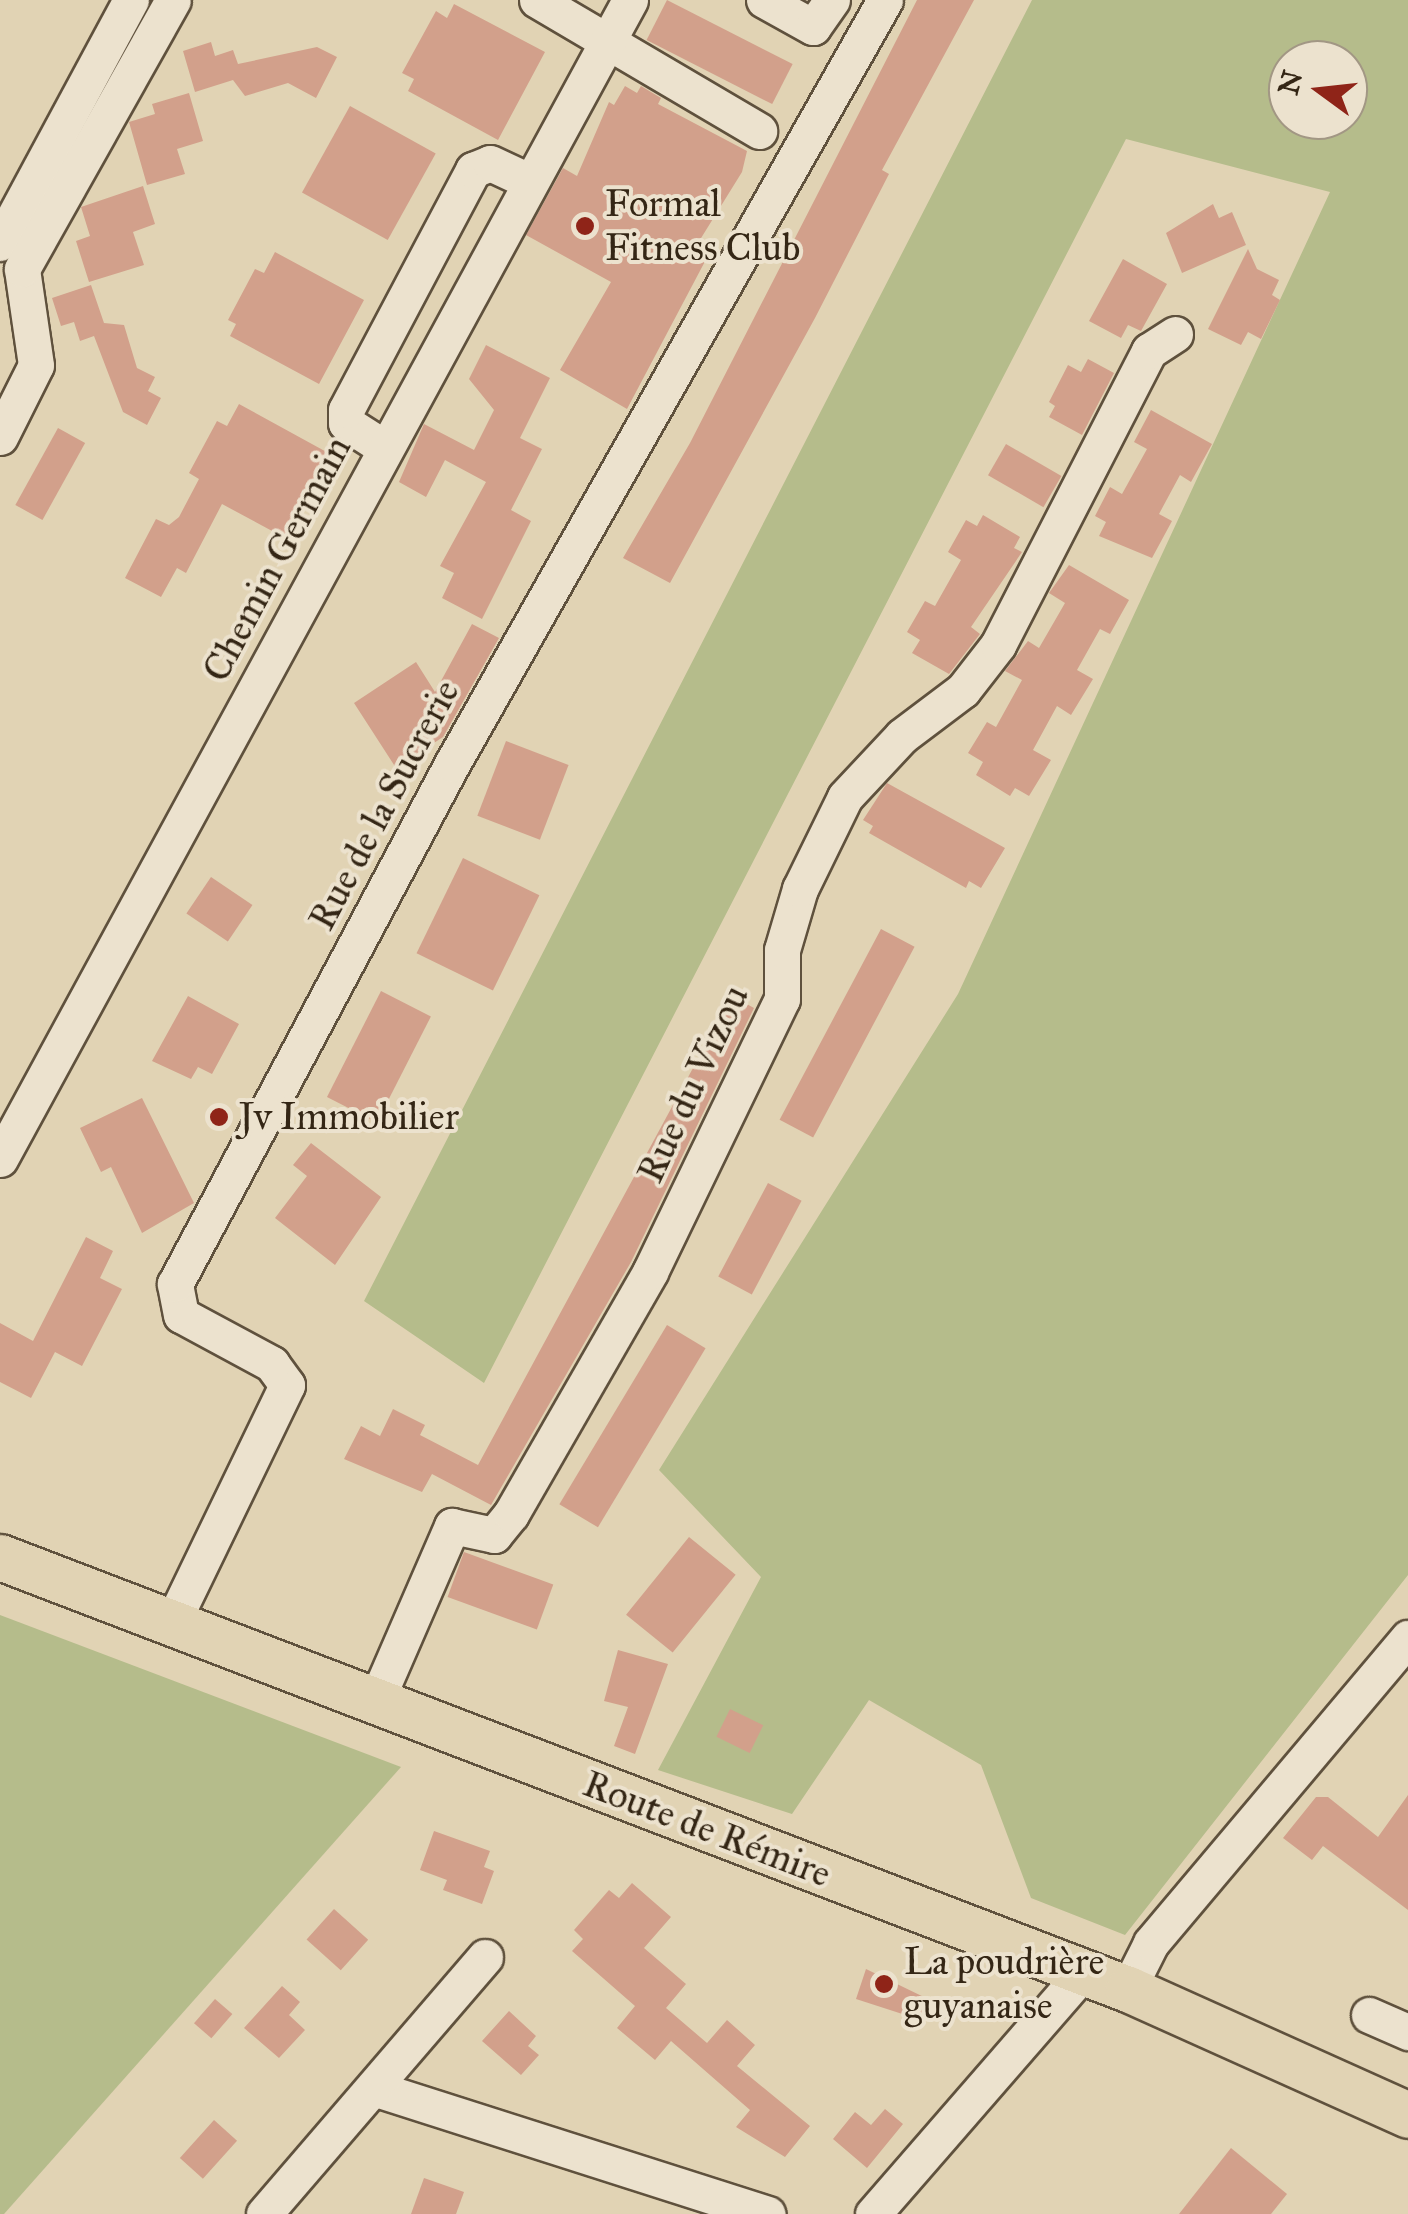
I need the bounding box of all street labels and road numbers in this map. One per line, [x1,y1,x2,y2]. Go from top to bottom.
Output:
street label: Chemin Germain [193,429,361,689]
street label: Rue de la Sucrerie [299,672,469,938]
street label: Rue du Vizou [627,978,759,1190]
street label: Route de Rémire [577,1761,837,1897]

